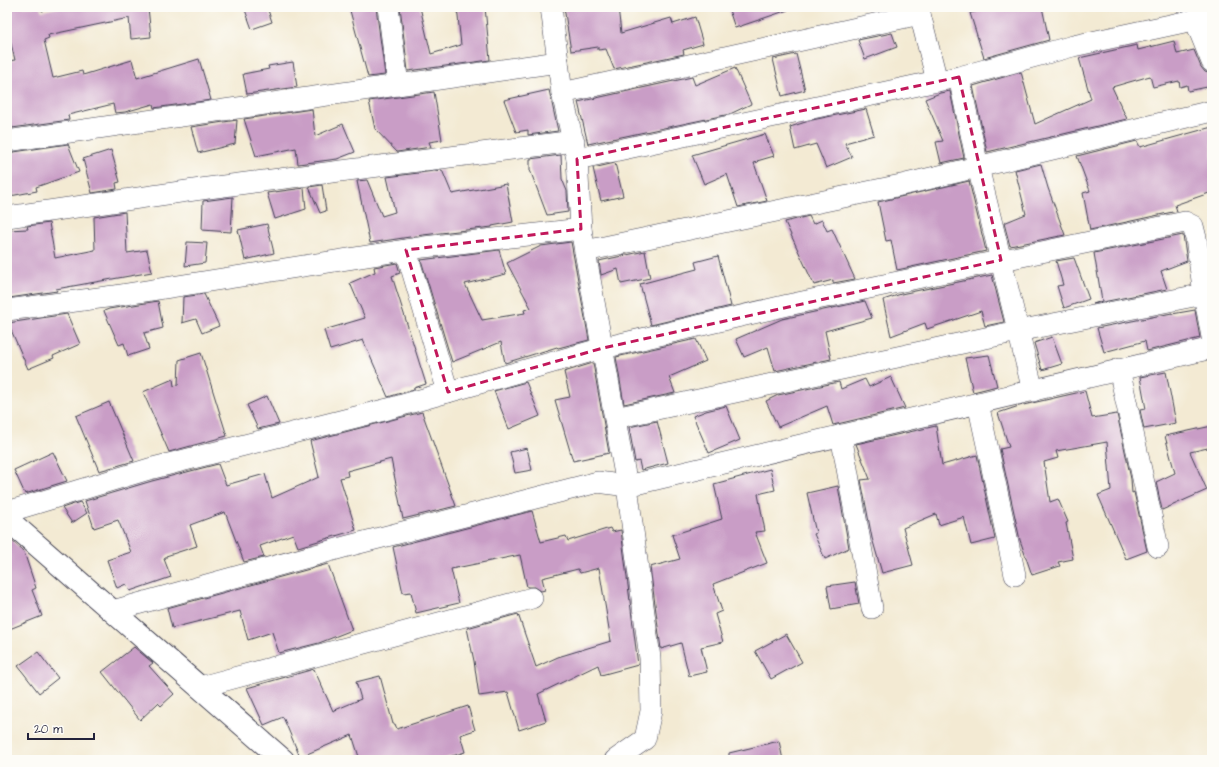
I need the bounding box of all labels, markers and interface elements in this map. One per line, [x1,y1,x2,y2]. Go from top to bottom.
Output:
scale bar [28,715,94,741]
text: 20 m [34,721,63,738]

